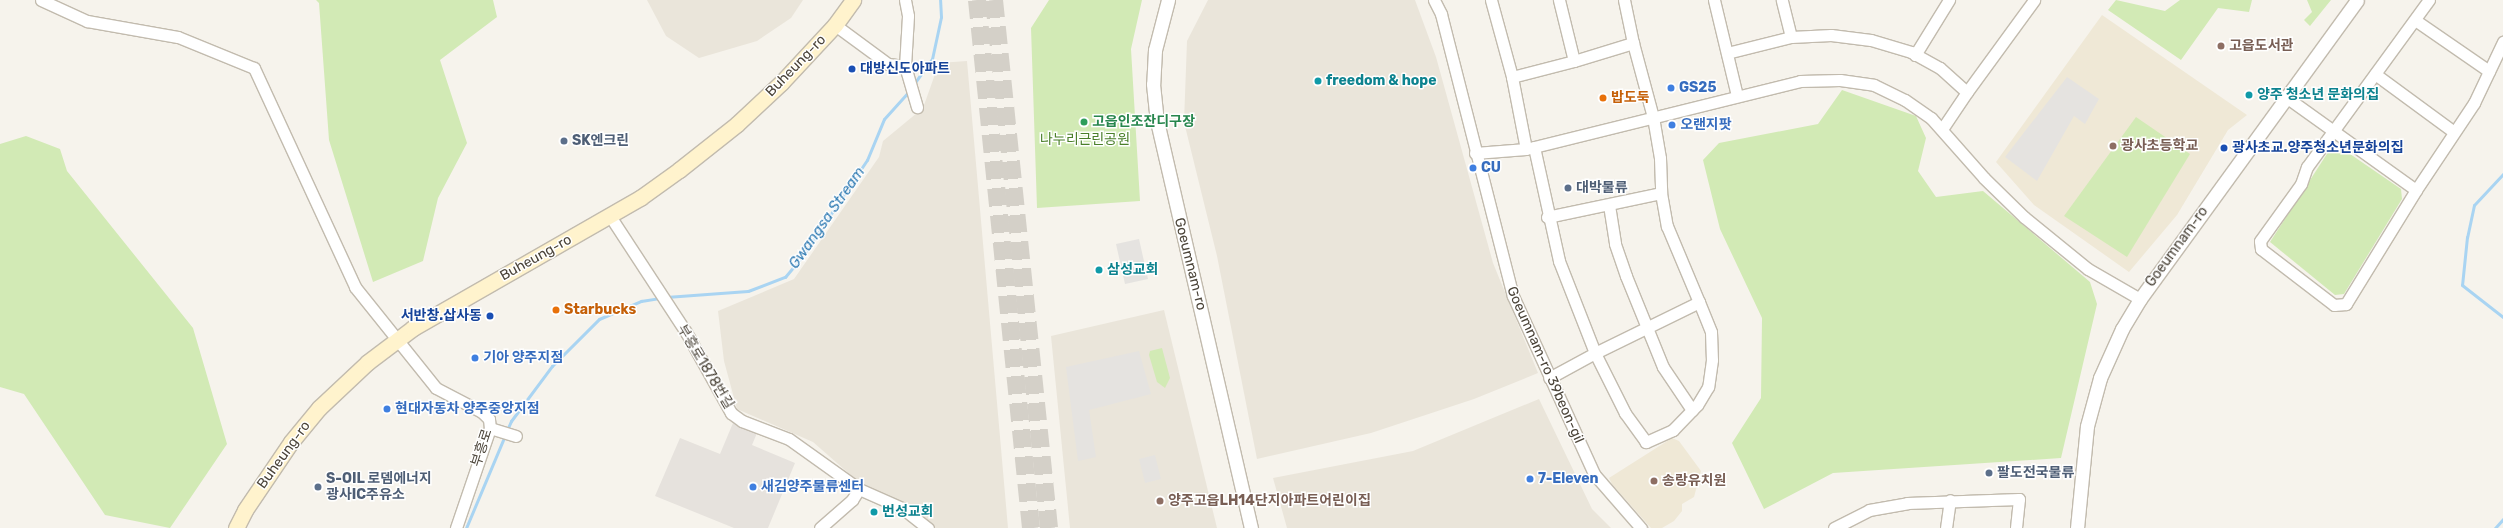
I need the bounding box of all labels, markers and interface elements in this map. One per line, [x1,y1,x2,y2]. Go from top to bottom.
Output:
street label: Buheung-ro [762,32,830,100]
place label: 고읍도서관 [2229,38,2293,54]
marker: 고읍도서관 [2216,41,2226,51]
place label: 대방신도아파트 [860,61,950,77]
marker: 대방신도아파트 [847,64,857,74]
place label: freedom & hope [1326,73,1436,89]
marker: freedom & hope [1313,76,1323,86]
place label: GS25 [1679,80,1717,96]
marker: GS25 [1666,83,1676,93]
place label: 양주 청소년 문화의집 [2257,87,2379,103]
place label: 밥도둑 [1611,90,1650,106]
marker: 양주 청소년 문화의집 [2244,90,2254,100]
marker: 밥도둑 [1598,93,1608,103]
place label: 고읍인조잔디구장 [1092,114,1195,130]
marker: 고읍인조잔디구장 [1079,117,1089,127]
place label: 오랜지팟 [1680,117,1732,133]
marker: 오랜지팟 [1667,120,1677,130]
park label: 나누리근린공원 [1040,132,1130,148]
place label: SK엔크린 [572,133,629,149]
marker: SK엔크린 [559,136,569,146]
place label: 광사초등학교 [2121,138,2198,154]
place label: 광사초교.양주청소년문화의집 [2232,140,2403,156]
marker: 광사초등학교 [2108,141,2118,151]
marker: 광사초교.양주청소년문화의집 [2219,143,2229,153]
place label: CU [1481,160,1501,176]
marker: CU [1468,163,1478,173]
water label: Gwangsa Stream [785,164,869,272]
place label: 대박물류 [1576,180,1628,196]
marker: 대박물류 [1563,183,1573,193]
street label: Goeumnam-ro [2142,204,2212,290]
street label: Goeumnam-ro [1170,216,1210,312]
street label: Buheung-ro [497,231,575,285]
place label: 삼성교회 [1107,262,1159,278]
marker: 삼성교회 [1094,265,1104,275]
street label: Goeumnam-ro 39beon-gil [1503,284,1587,446]
place label: Starbucks [564,302,636,318]
marker: Starbucks [551,305,561,315]
place label: 서반창.삽사동 [401,308,482,324]
marker: 서반창.삽사동 [485,311,495,321]
street label: 부흥로1878번길 [673,322,737,412]
place label: 기아 양주지점 [483,350,563,366]
marker: 기아 양주지점 [470,353,480,363]
place label: 현대자동차 양주중앙지점 [395,401,540,417]
marker: 현대자동차 양주중앙지점 [382,404,392,414]
street label: Buheung-ro [254,418,314,492]
street label: 부흥로 [468,427,496,469]
place label: 팔도전국물류 [1997,465,2074,481]
marker: 팔도전국물류 [1984,468,1994,478]
place label: S-OIL 로뎀에너지 광사IC주유소 [326,471,432,504]
place label: 7-Eleven [1538,471,1599,487]
place label: 송랑유치원 [1662,473,1726,489]
marker: 7-Eleven [1525,474,1535,484]
marker: 송랑유치원 [1649,476,1659,486]
place label: 새김양주물류센터 [761,479,864,495]
marker: S-OIL 로뎀에너지 광사IC주유소 [313,482,323,492]
marker: 새김양주물류센터 [748,482,758,492]
place label: 양주고읍LH14단지아파트어린이집 [1168,493,1371,509]
marker: 양주고읍LH14단지아파트어린이집 [1155,496,1165,506]
place label: 번성교회 [882,504,934,520]
marker: 번성교회 [869,507,879,517]

